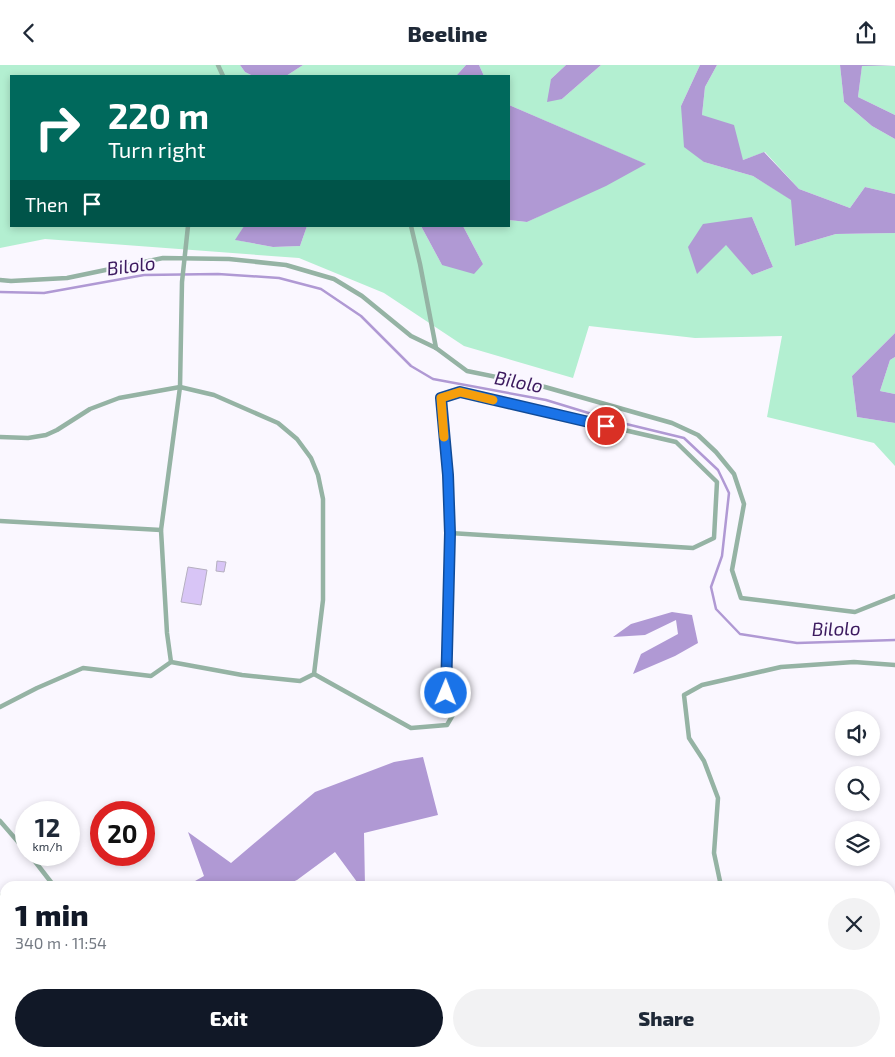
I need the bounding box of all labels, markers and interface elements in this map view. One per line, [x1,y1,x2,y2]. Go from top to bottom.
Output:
icon: back [15,19,43,47]
icon: share [852,19,880,47]
text: Beeline [408,20,487,46]
text: 220 m [108,94,209,136]
icon: right [25,95,90,160]
text: Turn right [108,136,206,162]
icon: arrive [78,190,106,218]
text: Then [25,193,68,216]
water label: Bilolo [105,251,157,279]
water label: Bilolo [493,365,545,397]
pin [585,405,627,447]
icon: arrive [592,412,620,440]
water label: Bilolo [811,616,861,640]
position arrow [419,666,471,718]
map controls [835,711,880,866]
button: sound [835,711,880,756]
button: search [835,766,880,811]
speed limit sign: 20 [90,801,155,866]
text: 12 [35,812,60,842]
button: layers [835,821,880,866]
text: km/h [33,839,62,853]
text: 1 min [15,896,89,932]
button: close [828,898,880,950]
text: 340 m · 11:54 [15,933,107,952]
button: Exit [15,989,443,1047]
button: Share [453,989,880,1047]

